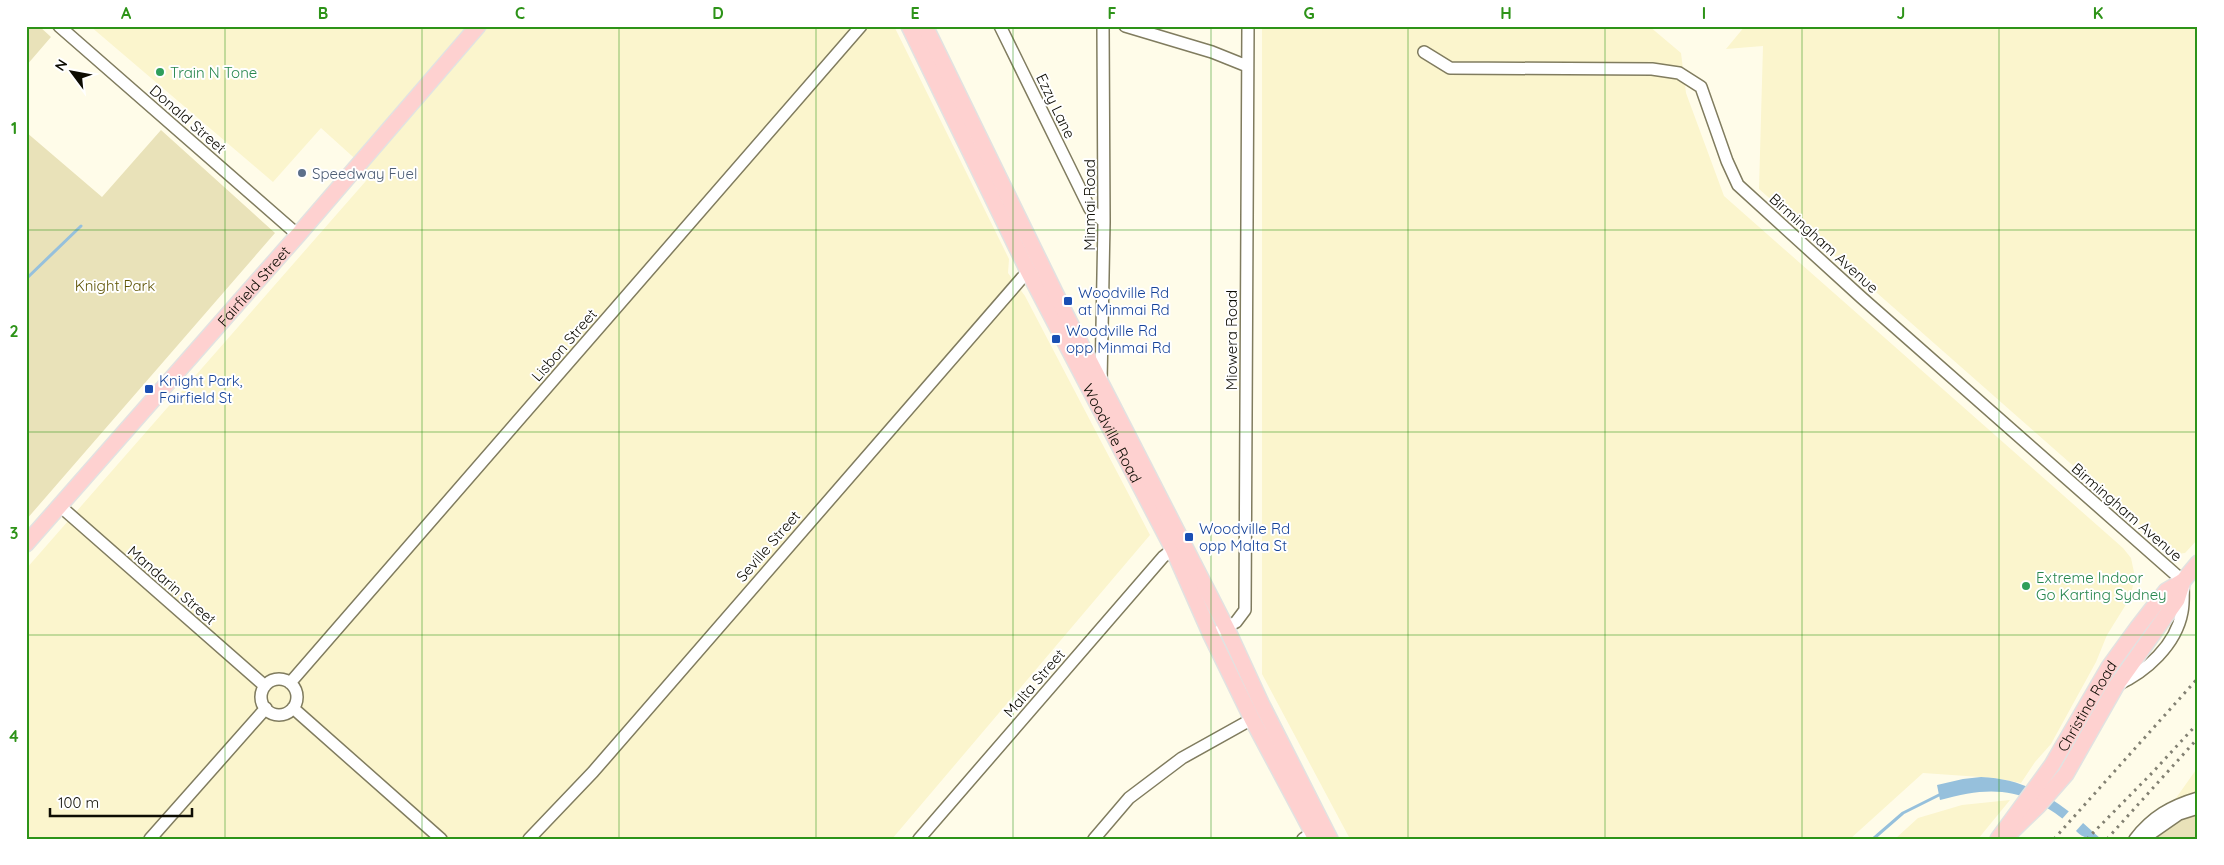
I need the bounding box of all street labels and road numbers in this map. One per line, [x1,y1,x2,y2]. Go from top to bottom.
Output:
street label: Ezzy Lane [1032,70,1080,142]
street label: Donald Street [146,81,230,157]
street label: Minmai Road [1080,159,1099,251]
street label: Birmingham Avenue [1765,189,1883,297]
street label: Fairfield Street [213,242,294,330]
street label: Miowera Road [1222,290,1241,390]
street label: Lisbon Street [527,305,601,385]
street label: Woodville Road [1079,380,1146,486]
street label: Birmingham Avenue [2068,459,2186,565]
street label: Seville Street [732,506,804,586]
street label: Mandarin Street [124,541,220,629]
street label: Malta Street [999,645,1069,721]
street label: Christina Road [2053,657,2120,755]

